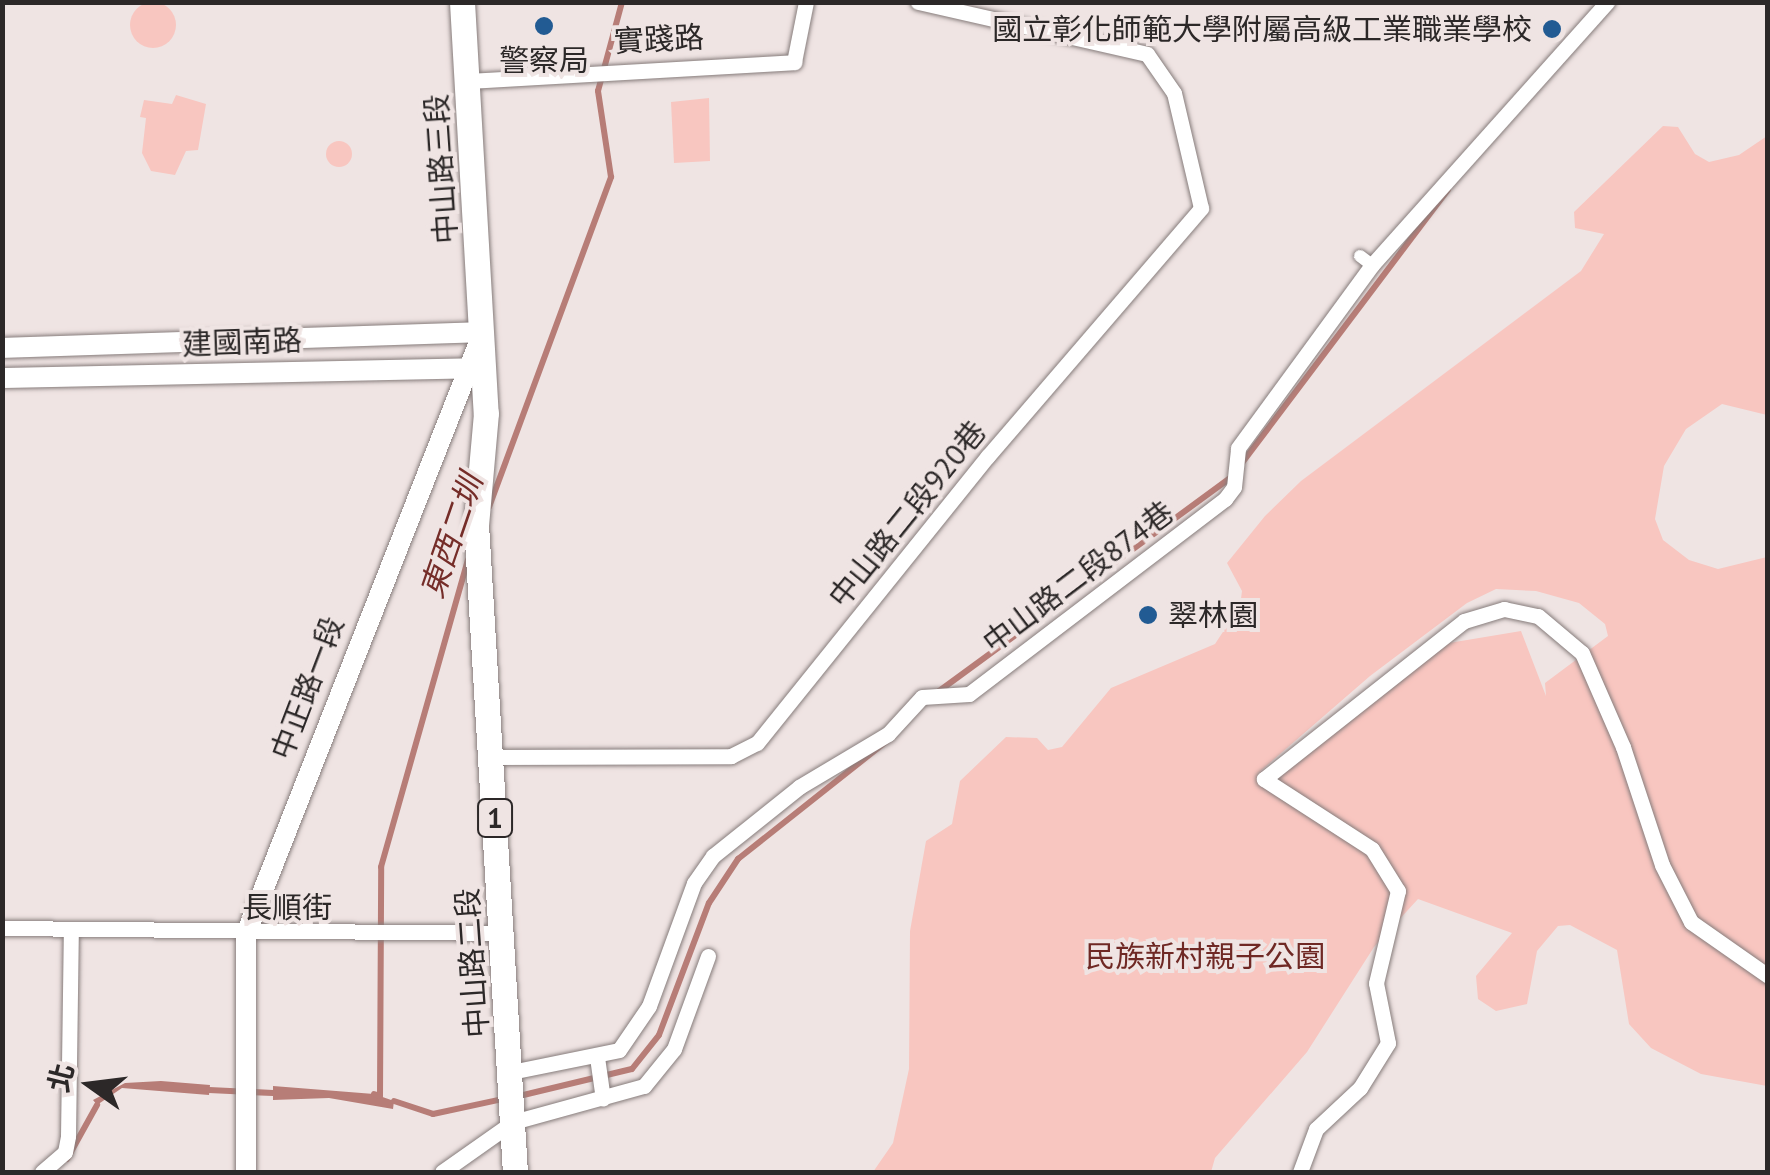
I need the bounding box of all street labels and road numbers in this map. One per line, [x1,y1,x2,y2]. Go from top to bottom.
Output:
street label: 實踐路 [613,19,705,59]
street label: 中山路三段 [418,93,464,245]
street label: 建國南路 [181,322,303,362]
street label: 中山路二段920巷 [821,414,993,614]
street label: 中山路二段874巷 [976,494,1180,660]
street label: 中正路一段 [263,612,351,764]
road number: 1 [475,795,515,841]
street label: 中山路二段 [449,887,495,1039]
street label: 長順街 [242,889,332,925]

